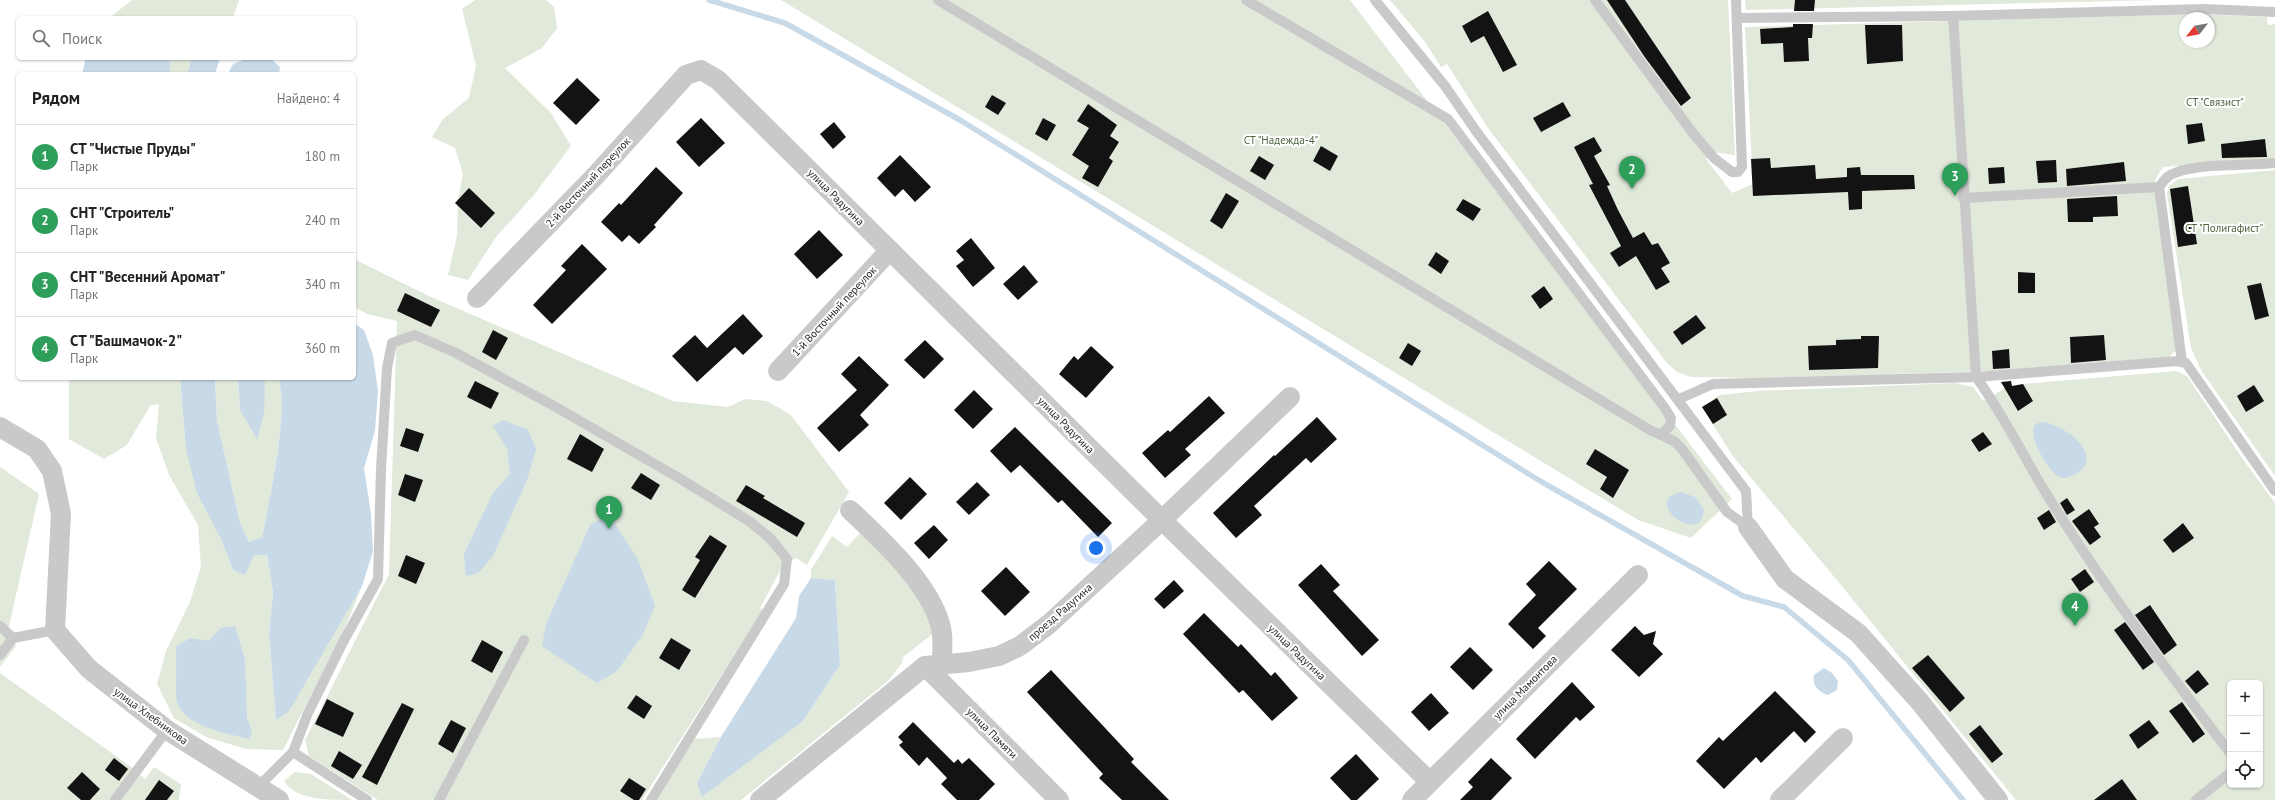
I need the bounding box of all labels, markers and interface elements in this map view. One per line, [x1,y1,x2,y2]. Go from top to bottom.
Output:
north arrow [2179,12,2215,48]
search box [16,16,356,60]
icon: search [30,27,52,49]
text: Поиск [62,29,102,48]
text: Рядом [32,87,80,109]
text: Найдено: 4 [277,90,340,107]
park label: СТ "Связист" [2186,95,2244,109]
street label: 2-й Восточный переулок [543,133,634,230]
park label: СТ "Надежда-4" [1244,133,1319,147]
text: СТ "Чистые Пруды" [70,139,196,158]
text: 1 [41,148,49,165]
text: 180 m [305,148,340,165]
pin: 2 [1619,156,1645,189]
text: Парк [70,158,98,175]
pin: 3 [1942,163,1968,196]
street label: улица Радугина [805,166,867,228]
text: СНТ "Строитель" [70,203,174,222]
text: 2 [41,212,49,229]
text: 240 m [305,212,340,229]
park label: СТ "Полигафист" [2185,221,2263,235]
text: Парк [70,222,98,239]
street label: 1-й Восточный переулок [789,262,880,359]
text: СНТ "Весенний Аромат" [70,267,226,286]
text: 3 [41,276,49,293]
text: 340 m [305,276,340,293]
text: Парк [70,286,98,303]
text: СТ "Башмачок-2" [70,331,182,350]
text: 4 [41,340,49,357]
text: 360 m [305,340,340,357]
text: Парк [70,350,98,367]
street label: улица Радугина [1035,394,1097,456]
pin: 1 [596,496,622,529]
your location [1086,538,1106,558]
street label: проезд Радугина [1025,580,1095,644]
pin: 4 [2062,593,2088,626]
street label: улица Радугина [1265,621,1329,683]
street label: улица Мамонтова [1490,652,1560,722]
map controls [2227,680,2263,788]
button: + [2227,680,2263,716]
street label: улица Хлебникова [111,684,191,748]
street label: улица Памяти [964,705,1020,761]
button: − [2227,716,2263,752]
button: locate [2227,752,2263,788]

